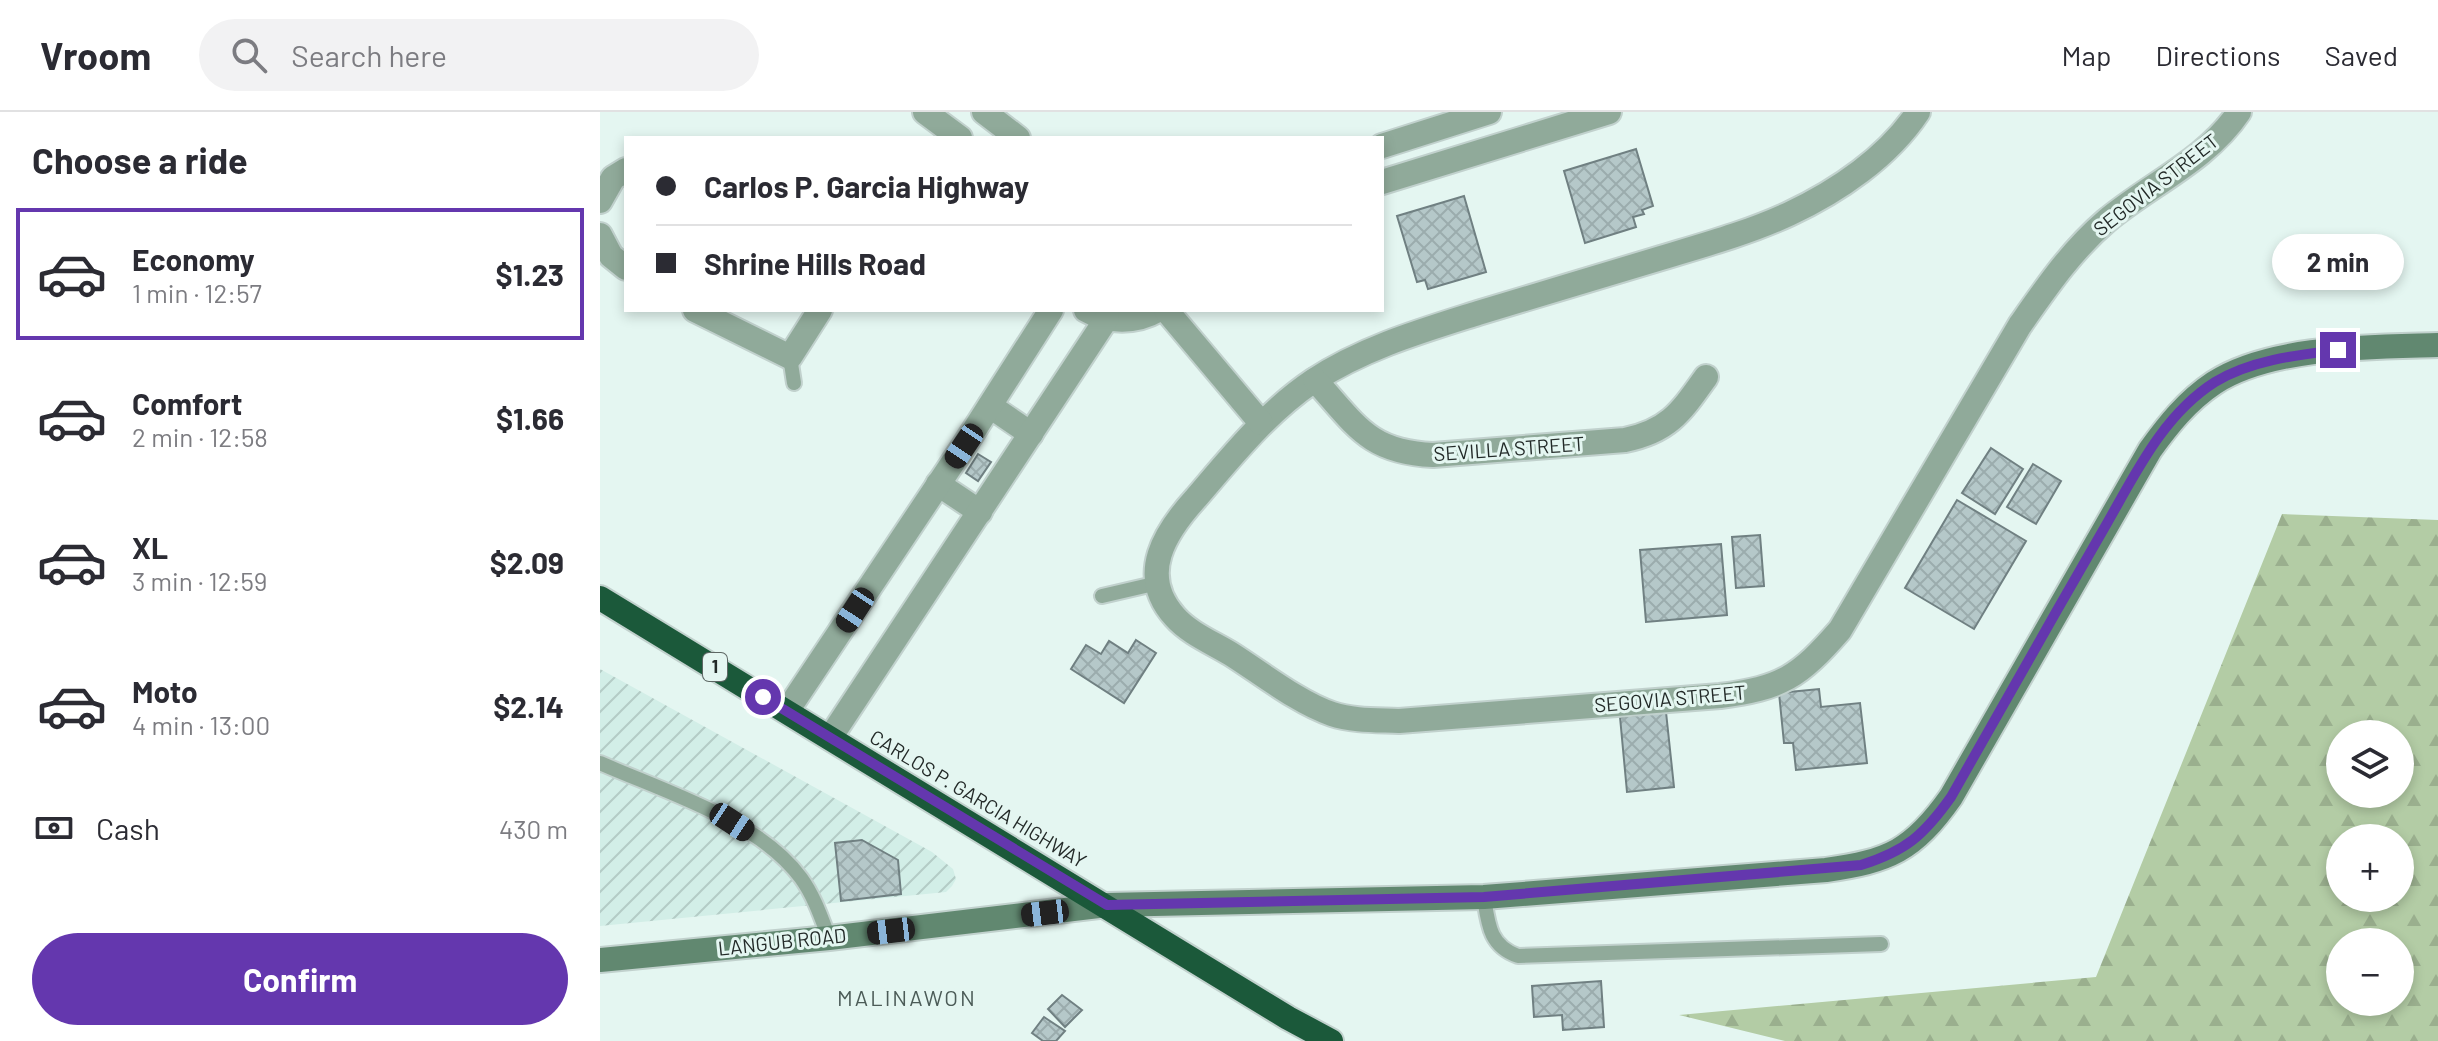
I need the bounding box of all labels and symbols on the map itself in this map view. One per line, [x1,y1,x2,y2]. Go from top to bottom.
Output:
street label: SEGOVIA STREET [2088,128,2223,240]
callout: 2 min [2272,234,2404,290]
route end [2320,332,2356,368]
car [941,419,987,473]
street label: SEVILLA STREET [1433,431,1585,465]
car [832,583,878,637]
road number: 1 [703,653,727,681]
route start [745,679,781,715]
street label: SEGOVIA STREET [1593,679,1747,717]
street label: CARLOS P. GARCIA HIGHWAY [866,724,1091,872]
car [705,799,759,845]
car [1020,898,1070,928]
car [866,916,916,946]
street label: LANGUB ROAD [717,922,847,960]
district label: MALINAWON [837,984,977,1010]

